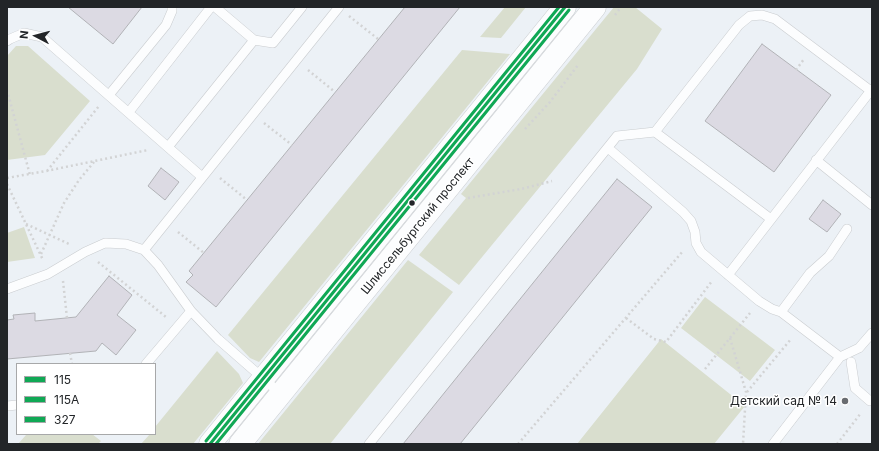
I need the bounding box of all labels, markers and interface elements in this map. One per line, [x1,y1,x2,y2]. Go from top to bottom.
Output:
north arrow [16,16,56,56]
text: N [17,30,31,40]
street label: Шлиссельбургский проспект [358,155,478,297]
unlabelled marker [407,198,417,208]
legend [16,363,156,435]
text: 115 [54,372,71,387]
text: 115А [54,392,79,407]
place label: Детский сад № 14 [730,394,837,408]
marker: Детский сад № 14 [840,396,850,406]
text: 327 [54,412,76,427]

